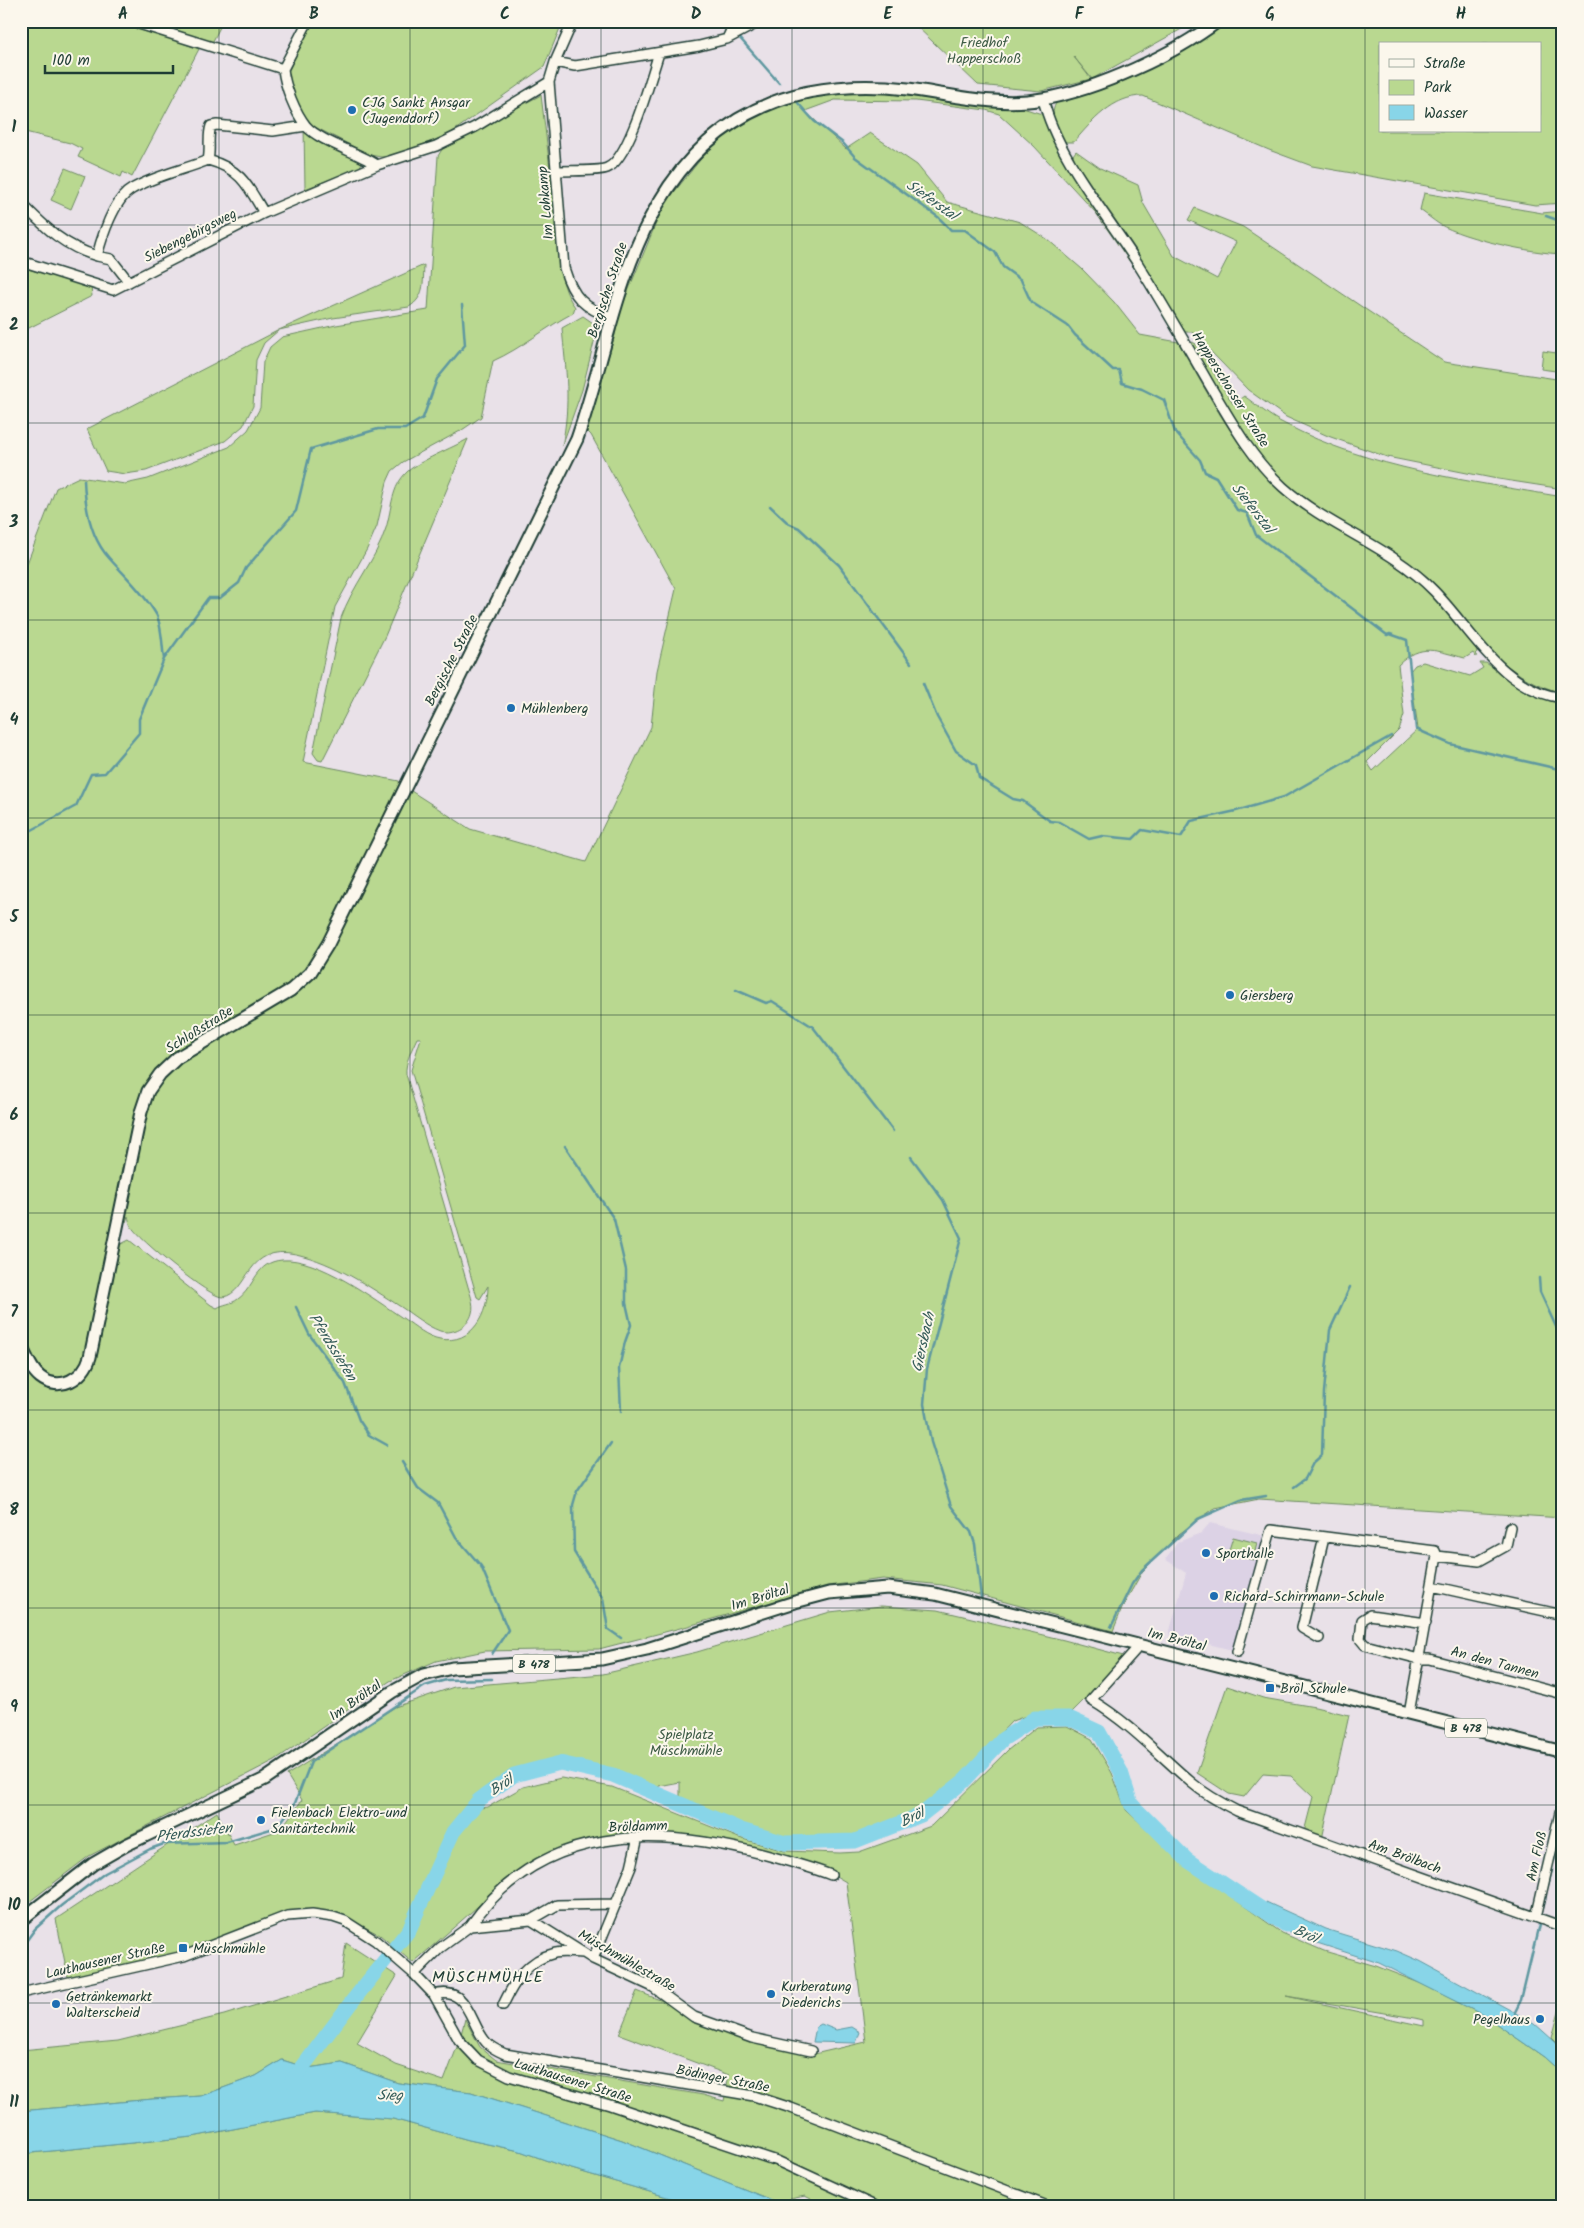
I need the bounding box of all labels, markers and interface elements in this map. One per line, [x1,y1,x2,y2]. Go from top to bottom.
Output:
text: A [118,2,128,27]
text: B [309,2,319,27]
text: C [500,2,510,27]
text: D [691,2,702,27]
text: E [884,2,894,27]
text: F [1075,2,1085,27]
text: G [1265,2,1275,27]
text: H [1456,2,1466,27]
park label: Friedhof Happerschoß [947,32,1021,70]
scale bar [45,42,172,74]
legend [1379,42,1542,132]
text: 100 m [52,49,90,73]
text: Straße [1424,52,1466,76]
text: Park [1424,76,1452,100]
place label: CJG Sankt Ansgar (Jugenddorf) [362,92,471,130]
text: Wasser [1424,102,1468,126]
marker: CJG Sankt Ansgar (Jugenddorf) [346,104,358,116]
text: 1 [12,115,17,140]
street label: Im Lohkamp [532,165,560,241]
water label: Sieferstal [901,174,965,229]
street label: Siebengebirgsweg [140,203,241,269]
street label: Bergische Straße [582,239,634,341]
text: 2 [9,313,19,338]
street label: Happerschosser Straße [1185,327,1275,452]
water label: Sieferstal [1225,478,1282,542]
text: 3 [9,510,19,535]
street label: Bergische Straße [419,610,485,710]
place label: Mühlenberg [521,698,588,720]
marker: Mühlenberg [505,702,517,714]
text: 4 [10,708,19,733]
text: 5 [9,905,20,930]
place label: Giersberg [1240,985,1294,1007]
marker: Giersberg [1224,989,1236,1001]
street label: Schloßstraße [161,1000,238,1059]
text: 6 [10,1103,19,1128]
text: 7 [10,1300,18,1325]
water label: Giersbach [905,1308,943,1374]
water label: Pferdssiefen [302,1309,363,1387]
text: 8 [9,1498,19,1523]
place label: Sporthalle [1216,1543,1274,1565]
marker: Sporthalle [1200,1547,1212,1559]
street label: Im Bröltal [728,1579,793,1617]
place label: Richard-Schirrmann-Schule [1224,1586,1385,1608]
marker: Richard-Schirrmann-Schule [1208,1590,1220,1602]
street label: Im Bröltal [1145,1622,1209,1658]
street label: An den Tannen [1448,1641,1541,1685]
road number: B 478 [513,1655,555,1674]
street label: Im Bröltal [325,1674,387,1727]
place label: Bröl Schule [1280,1678,1347,1700]
marker: Bröl Schule [1264,1682,1276,1694]
text: 9 [10,1695,18,1720]
road number: B 478 [1445,1719,1487,1738]
park label: Spielplatz Müschmühle [650,1724,723,1762]
water label: Bröl [485,1767,521,1803]
water label: Bröl [896,1800,932,1834]
place label: Fielenbach Elektro-und Sanitärtechnik [271,1802,408,1840]
marker: Fielenbach Elektro-und Sanitärtechnik [255,1814,267,1826]
street label: Bröldamm [608,1815,668,1839]
water label: Pferdssiefen [155,1816,235,1850]
street label: Am Floß [1521,1829,1553,1883]
street label: Am Brölbach [1365,1834,1444,1880]
text: 10 [7,1893,21,1918]
water label: Bröl [1289,1919,1325,1952]
street label: Müschmühlestraße [574,1924,680,1998]
street label: Lauthausener Straße [43,1936,168,1985]
place label: Müschmühle [193,1938,266,1960]
marker: Müschmühle [177,1942,189,1954]
district label: MÜSCHMÜHLE [432,1965,544,1990]
place label: Kurberatung Diederichs [781,1976,852,2014]
place label: Getränkemarkt Walterscheid [66,1986,153,2024]
marker: Kurberatung Diederichs [765,1988,777,2000]
marker: Getränkemarkt Walterscheid [50,1998,62,2010]
place label: Pegelhaus [1473,2009,1530,2031]
marker: Pegelhaus [1534,2013,1546,2025]
street label: Lauthausener Straße [511,2053,635,2110]
street label: Bödinger Straße [674,2059,772,2099]
water label: Sieg [377,2084,404,2108]
text: 11 [9,2090,19,2115]

